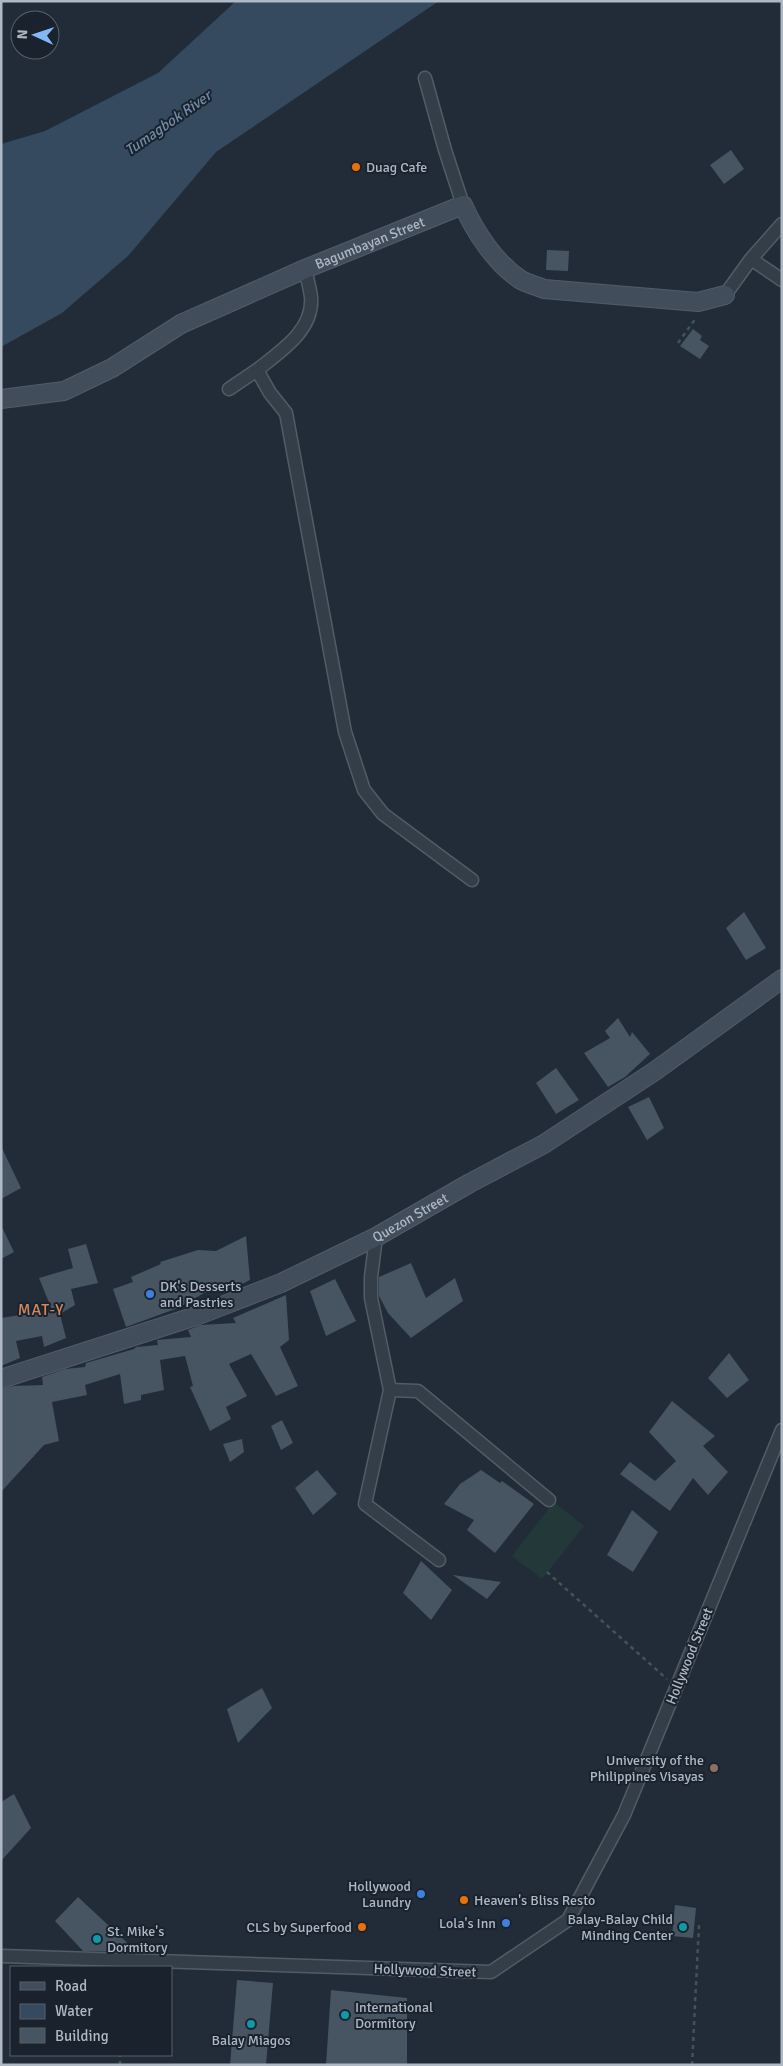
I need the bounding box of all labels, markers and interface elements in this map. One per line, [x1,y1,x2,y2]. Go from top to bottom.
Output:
north arrow [10,10,60,60]
text: N [14,29,31,40]
water label: Tumagbok River [122,85,217,159]
place label: Duag Cafe [366,159,427,176]
marker: Duag Cafe [350,161,362,173]
street label: Bagumbayan Street [313,213,427,273]
street label: Quezon Street [370,1189,451,1246]
place label: DK's Desserts and Pastries [160,1278,241,1311]
marker: DK's Desserts and Pastries [144,1288,156,1300]
district label: MAT-Y [18,1300,64,1320]
street label: Hollywood Street [662,1605,717,1707]
place label: University of the Philippines Visayas [590,1752,704,1785]
marker: University of the Philippines Visayas [708,1762,720,1774]
place label: Hollywood Laundry [348,1878,411,1911]
marker: Hollywood Laundry [415,1888,427,1900]
place label: Heaven's Bliss Resto [474,1892,595,1909]
marker: Heaven's Bliss Resto [458,1894,470,1906]
place label: Balay-Balay Child Minding Center [567,1911,674,1944]
place label: Lola's Inn [439,1915,496,1932]
marker: Lola's Inn [500,1917,512,1929]
place label: CLS by Superfood [247,1919,352,1936]
marker: CLS by Superfood [356,1921,368,1933]
marker: Balay-Balay Child Minding Center [677,1921,689,1933]
place label: St. Mike's Dormitory [107,1923,168,1956]
marker: St. Mike's Dormitory [91,1933,103,1945]
street label: Hollywood Street [373,1960,477,1981]
legend [10,1966,172,2056]
text: Road [55,1977,87,1995]
place label: International Dormitory [355,1999,433,2032]
text: Water [55,2002,93,2020]
marker: International Dormitory [339,2009,351,2021]
marker: Balay Miagos [245,2018,257,2030]
text: Building [55,2027,109,2045]
place label: Balay Miagos [211,2032,291,2049]

